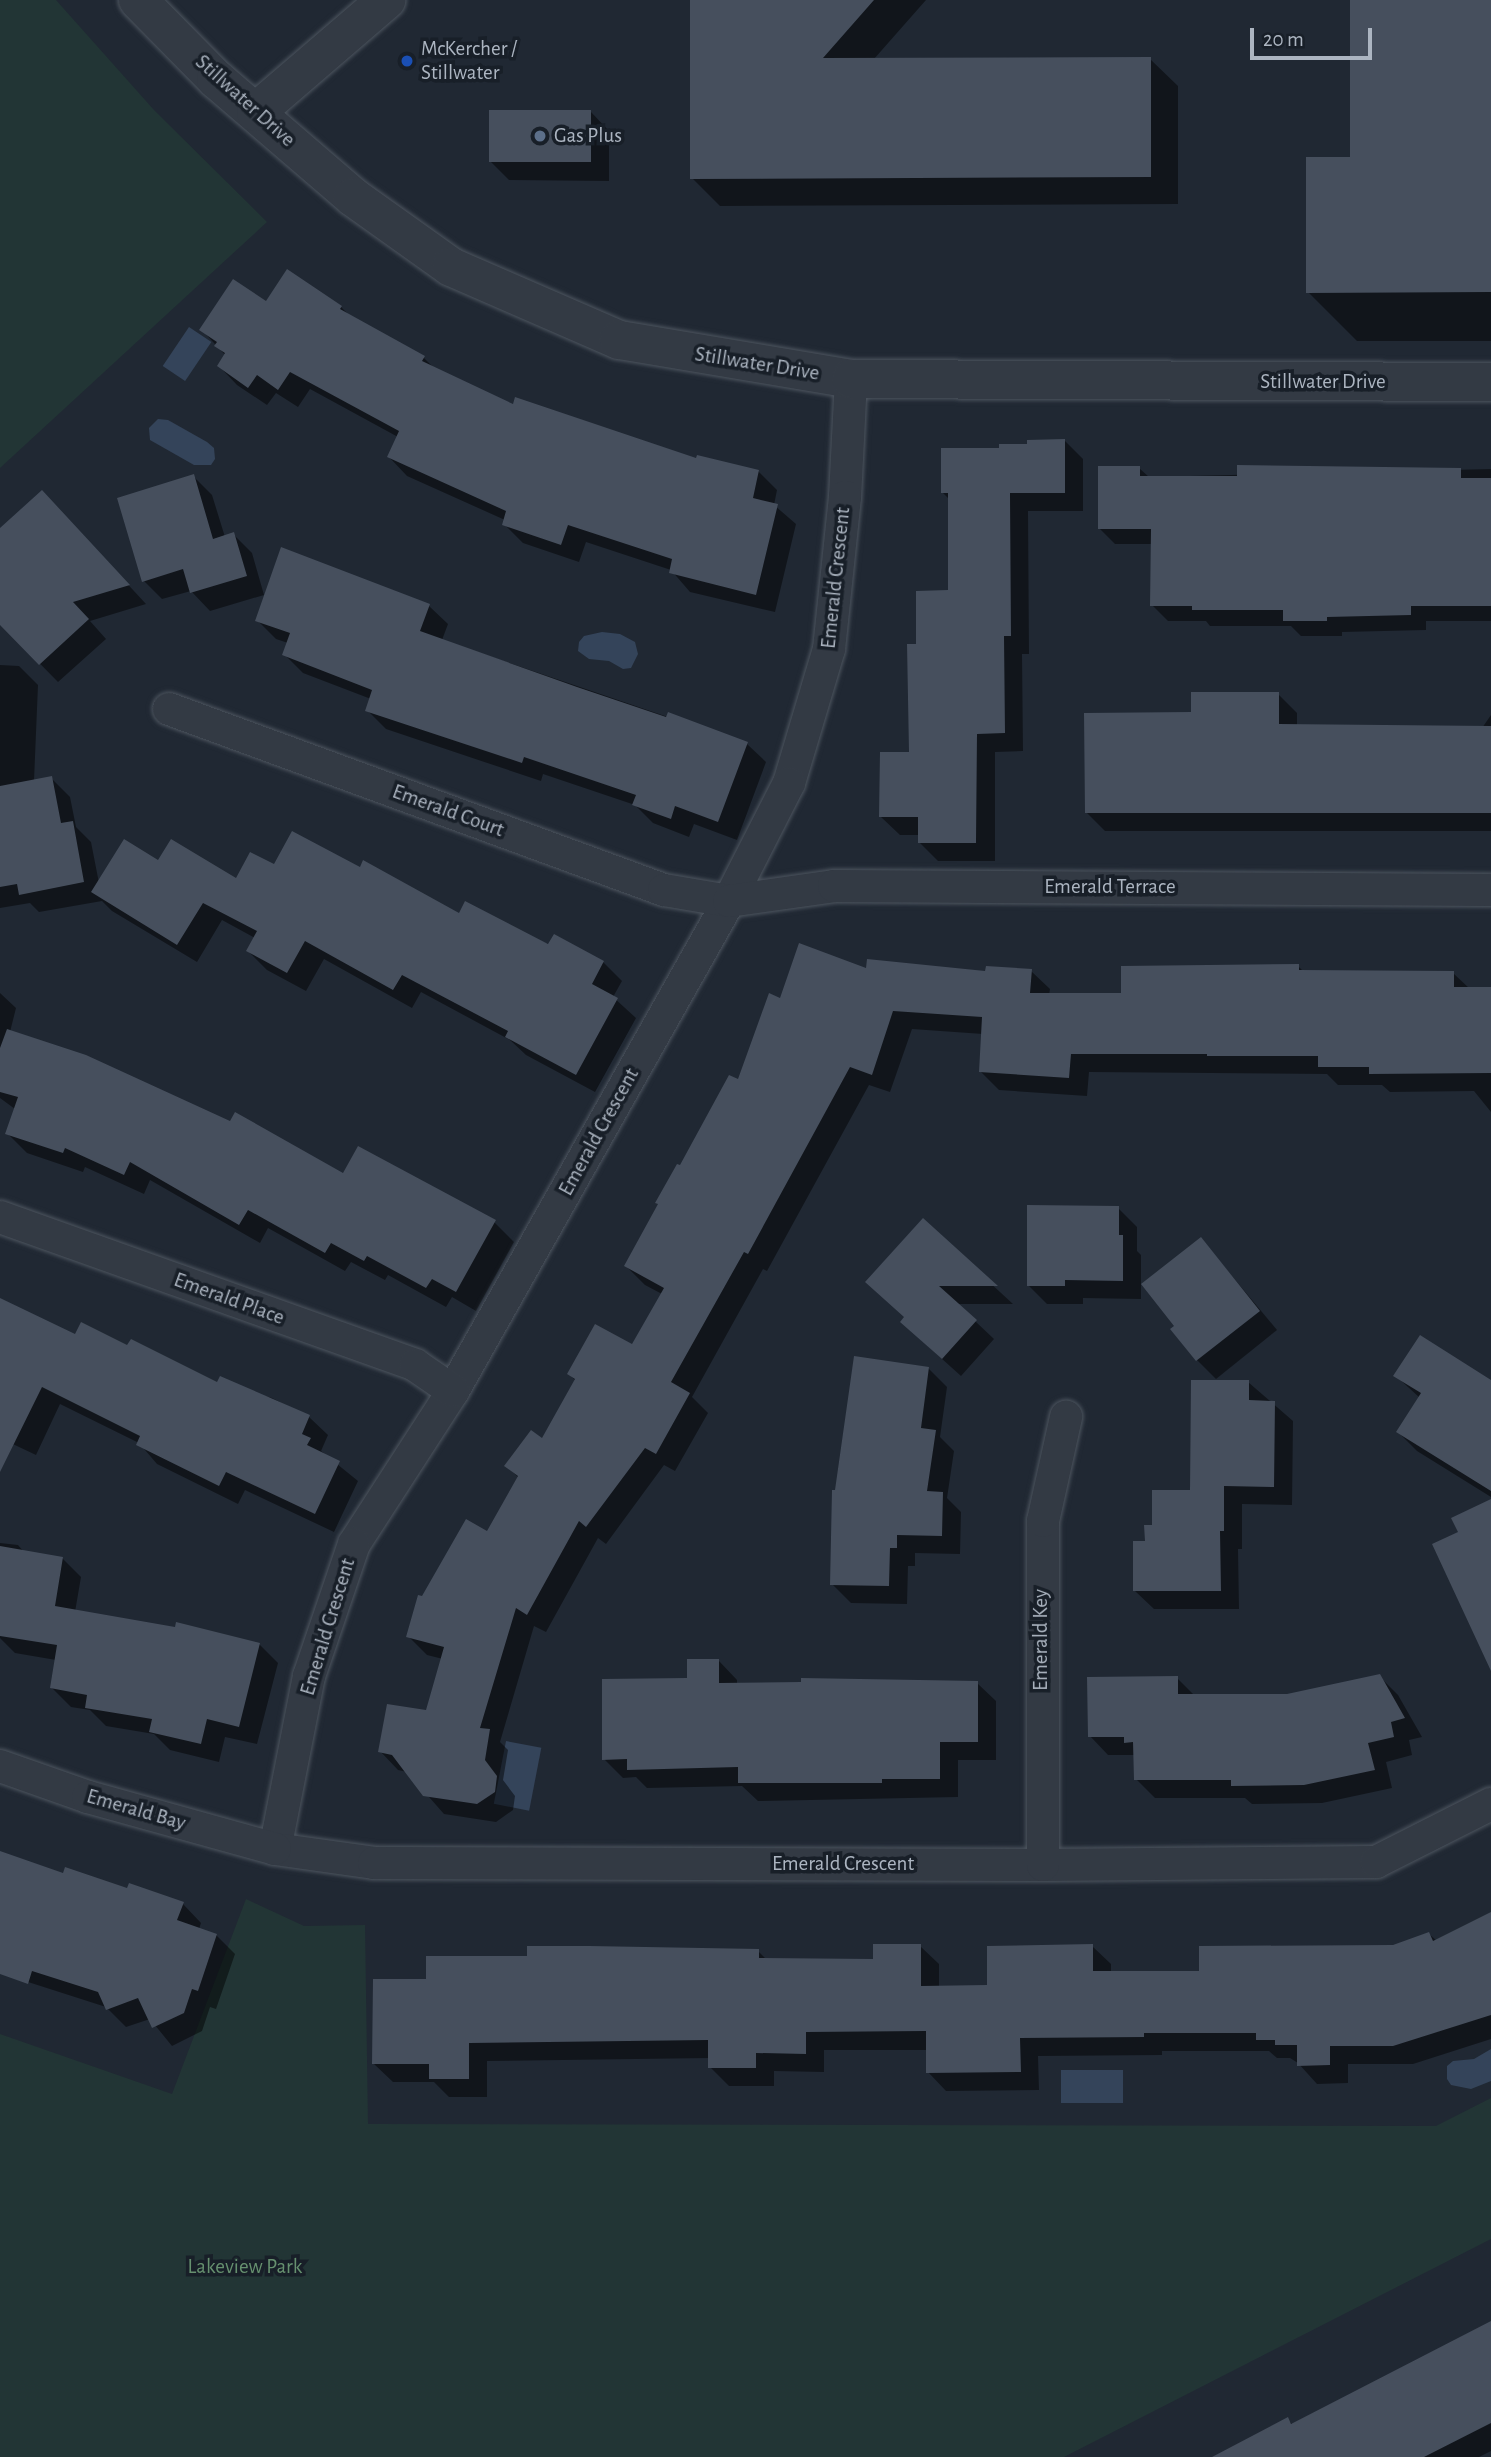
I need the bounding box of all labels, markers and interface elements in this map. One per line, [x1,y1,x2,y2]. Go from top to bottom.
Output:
scale bar [1253,14,1376,58]
text: 20 m [1263,29,1304,50]
place label: McKercher / Stillwater [421,36,517,86]
street label: Stillwater Drive [190,50,300,152]
marker: McKercher / Stillwater [399,53,415,69]
place label: Gas Plus [554,123,622,149]
marker: Gas Plus [532,128,548,144]
street label: Stillwater Drive [693,342,821,386]
street label: Stillwater Drive [1260,369,1386,395]
street label: Emerald Crescent [816,506,856,650]
street label: Emerald Court [389,779,507,843]
street label: Emerald Terrace [1044,874,1176,900]
street label: Emerald Crescent [554,1064,644,1200]
street label: Emerald Place [170,1267,288,1331]
street label: Emerald Crescent [295,1555,361,1699]
street label: Emerald Key [1028,1589,1054,1691]
street label: Emerald Bay [84,1784,188,1836]
street label: Emerald Crescent [772,1851,914,1877]
park label: Lakeview Park [188,2254,302,2280]

